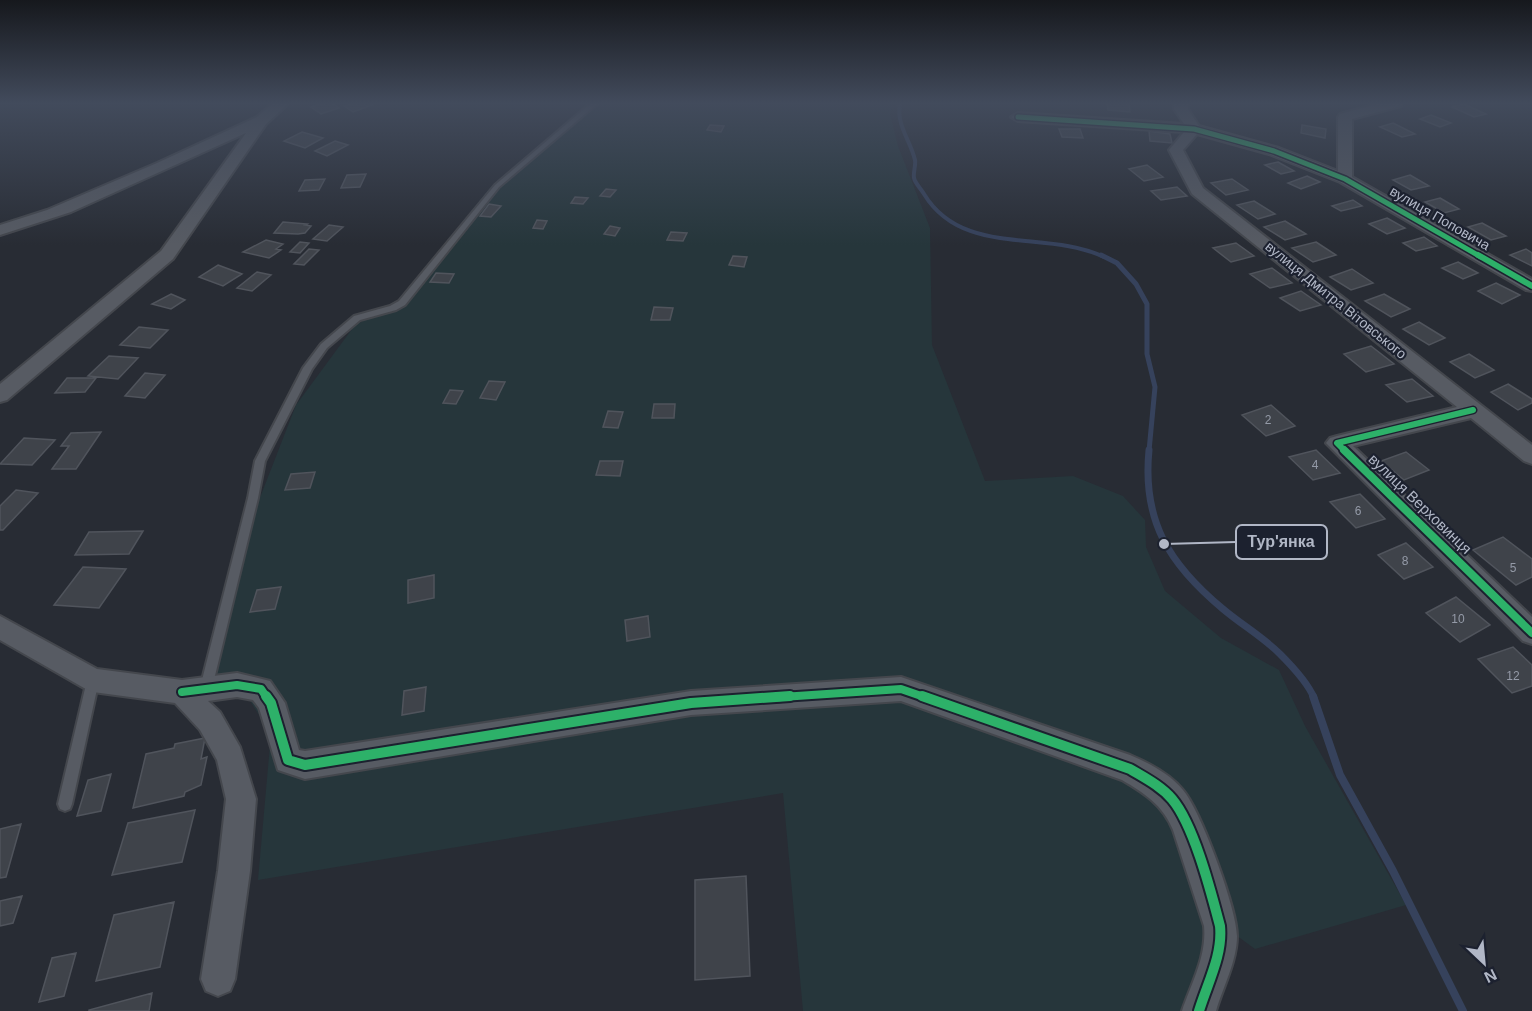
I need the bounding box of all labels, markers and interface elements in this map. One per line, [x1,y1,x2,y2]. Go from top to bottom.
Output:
street label: вулиця Поповича [1387,183,1493,253]
street label: вулиця Дмитра Вітовського [1262,238,1410,362]
house number: 2 [1265,413,1272,427]
street label: вулиця Верховинця [1365,450,1475,557]
house number: 4 [1312,458,1319,472]
house number: 6 [1355,504,1362,518]
callout: Тур'янка [1236,525,1327,559]
text: Тур'янка [1247,533,1315,550]
house number: 8 [1402,554,1409,568]
house number: 5 [1510,561,1517,575]
house number: 10 [1451,612,1465,626]
house number: 12 [1506,669,1520,683]
north arrow [1454,933,1514,993]
text: N [1481,966,1499,986]

